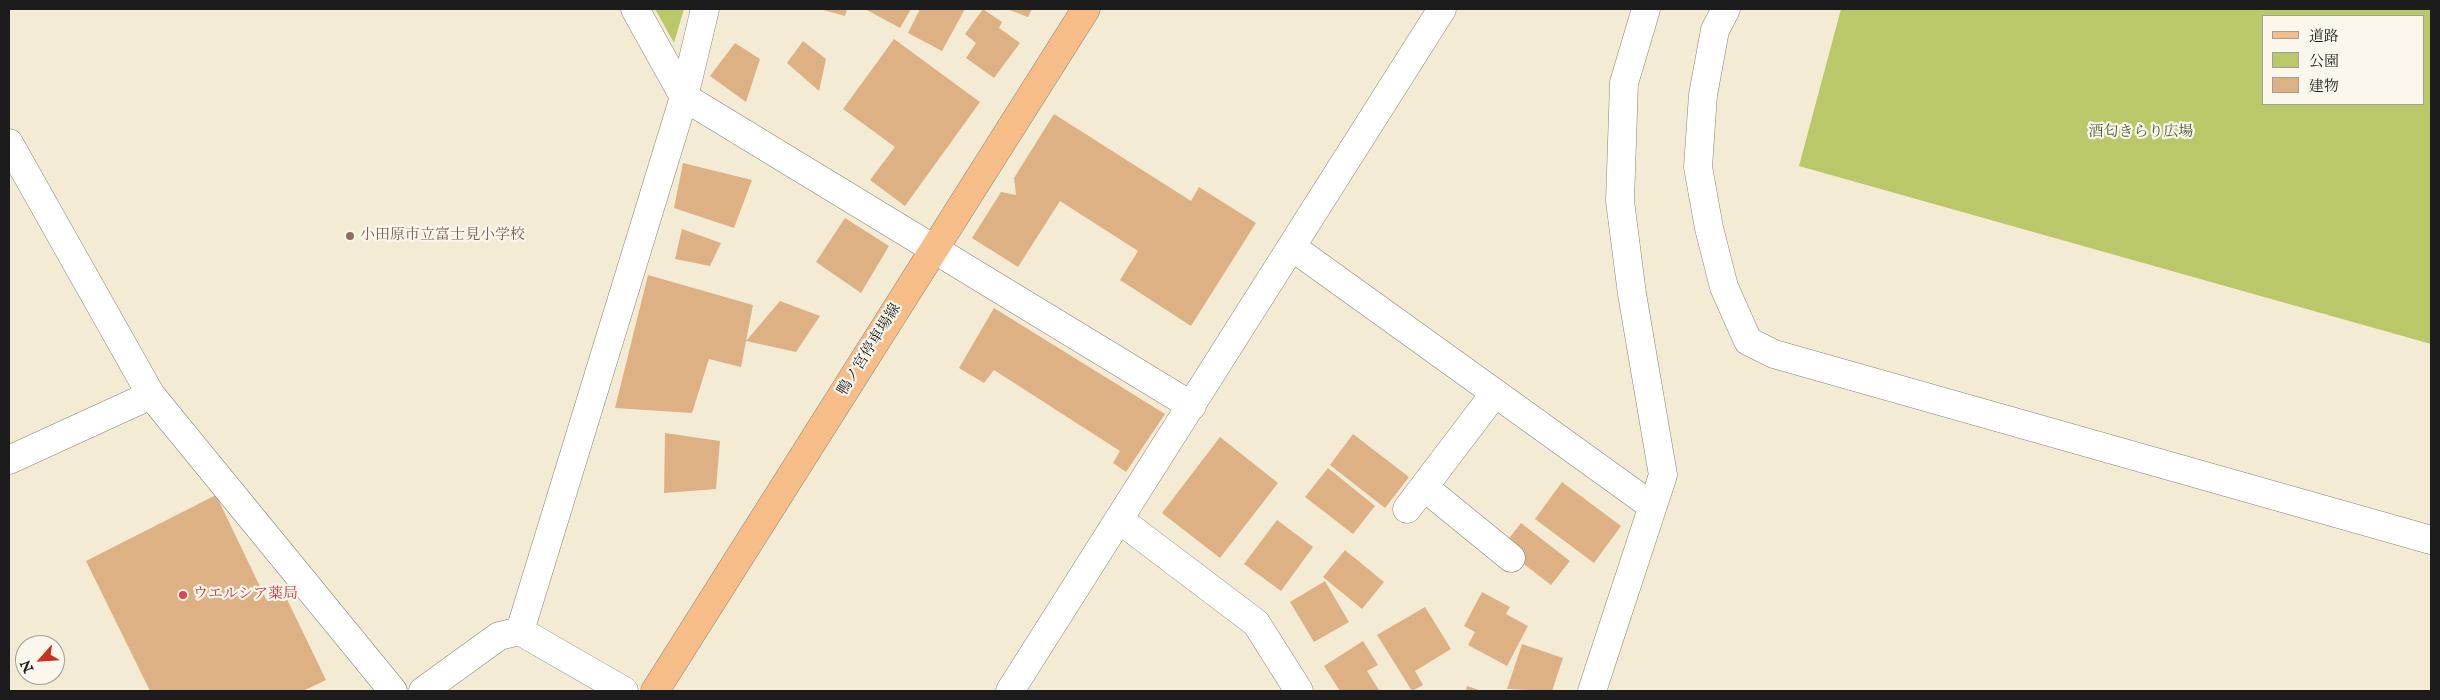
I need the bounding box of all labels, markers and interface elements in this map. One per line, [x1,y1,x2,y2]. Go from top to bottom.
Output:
legend [2262,15,2425,105]
text: 道路 [2309,27,2339,46]
text: 公園 [2309,52,2339,71]
text: 建物 [2309,77,2339,96]
park label: 酒匂きらり広場 [2089,124,2193,142]
place label: 小田原市立富士見小学校 [360,227,525,245]
marker: 小田原市立富士見小学校 [344,230,356,242]
street label: 鴨ノ宮停車場線 [835,301,905,399]
place label: ウエルシア薬局 [193,586,298,604]
marker: ウエルシア薬局 [177,589,189,601]
north arrow [15,635,65,685]
text: N [17,657,38,676]

